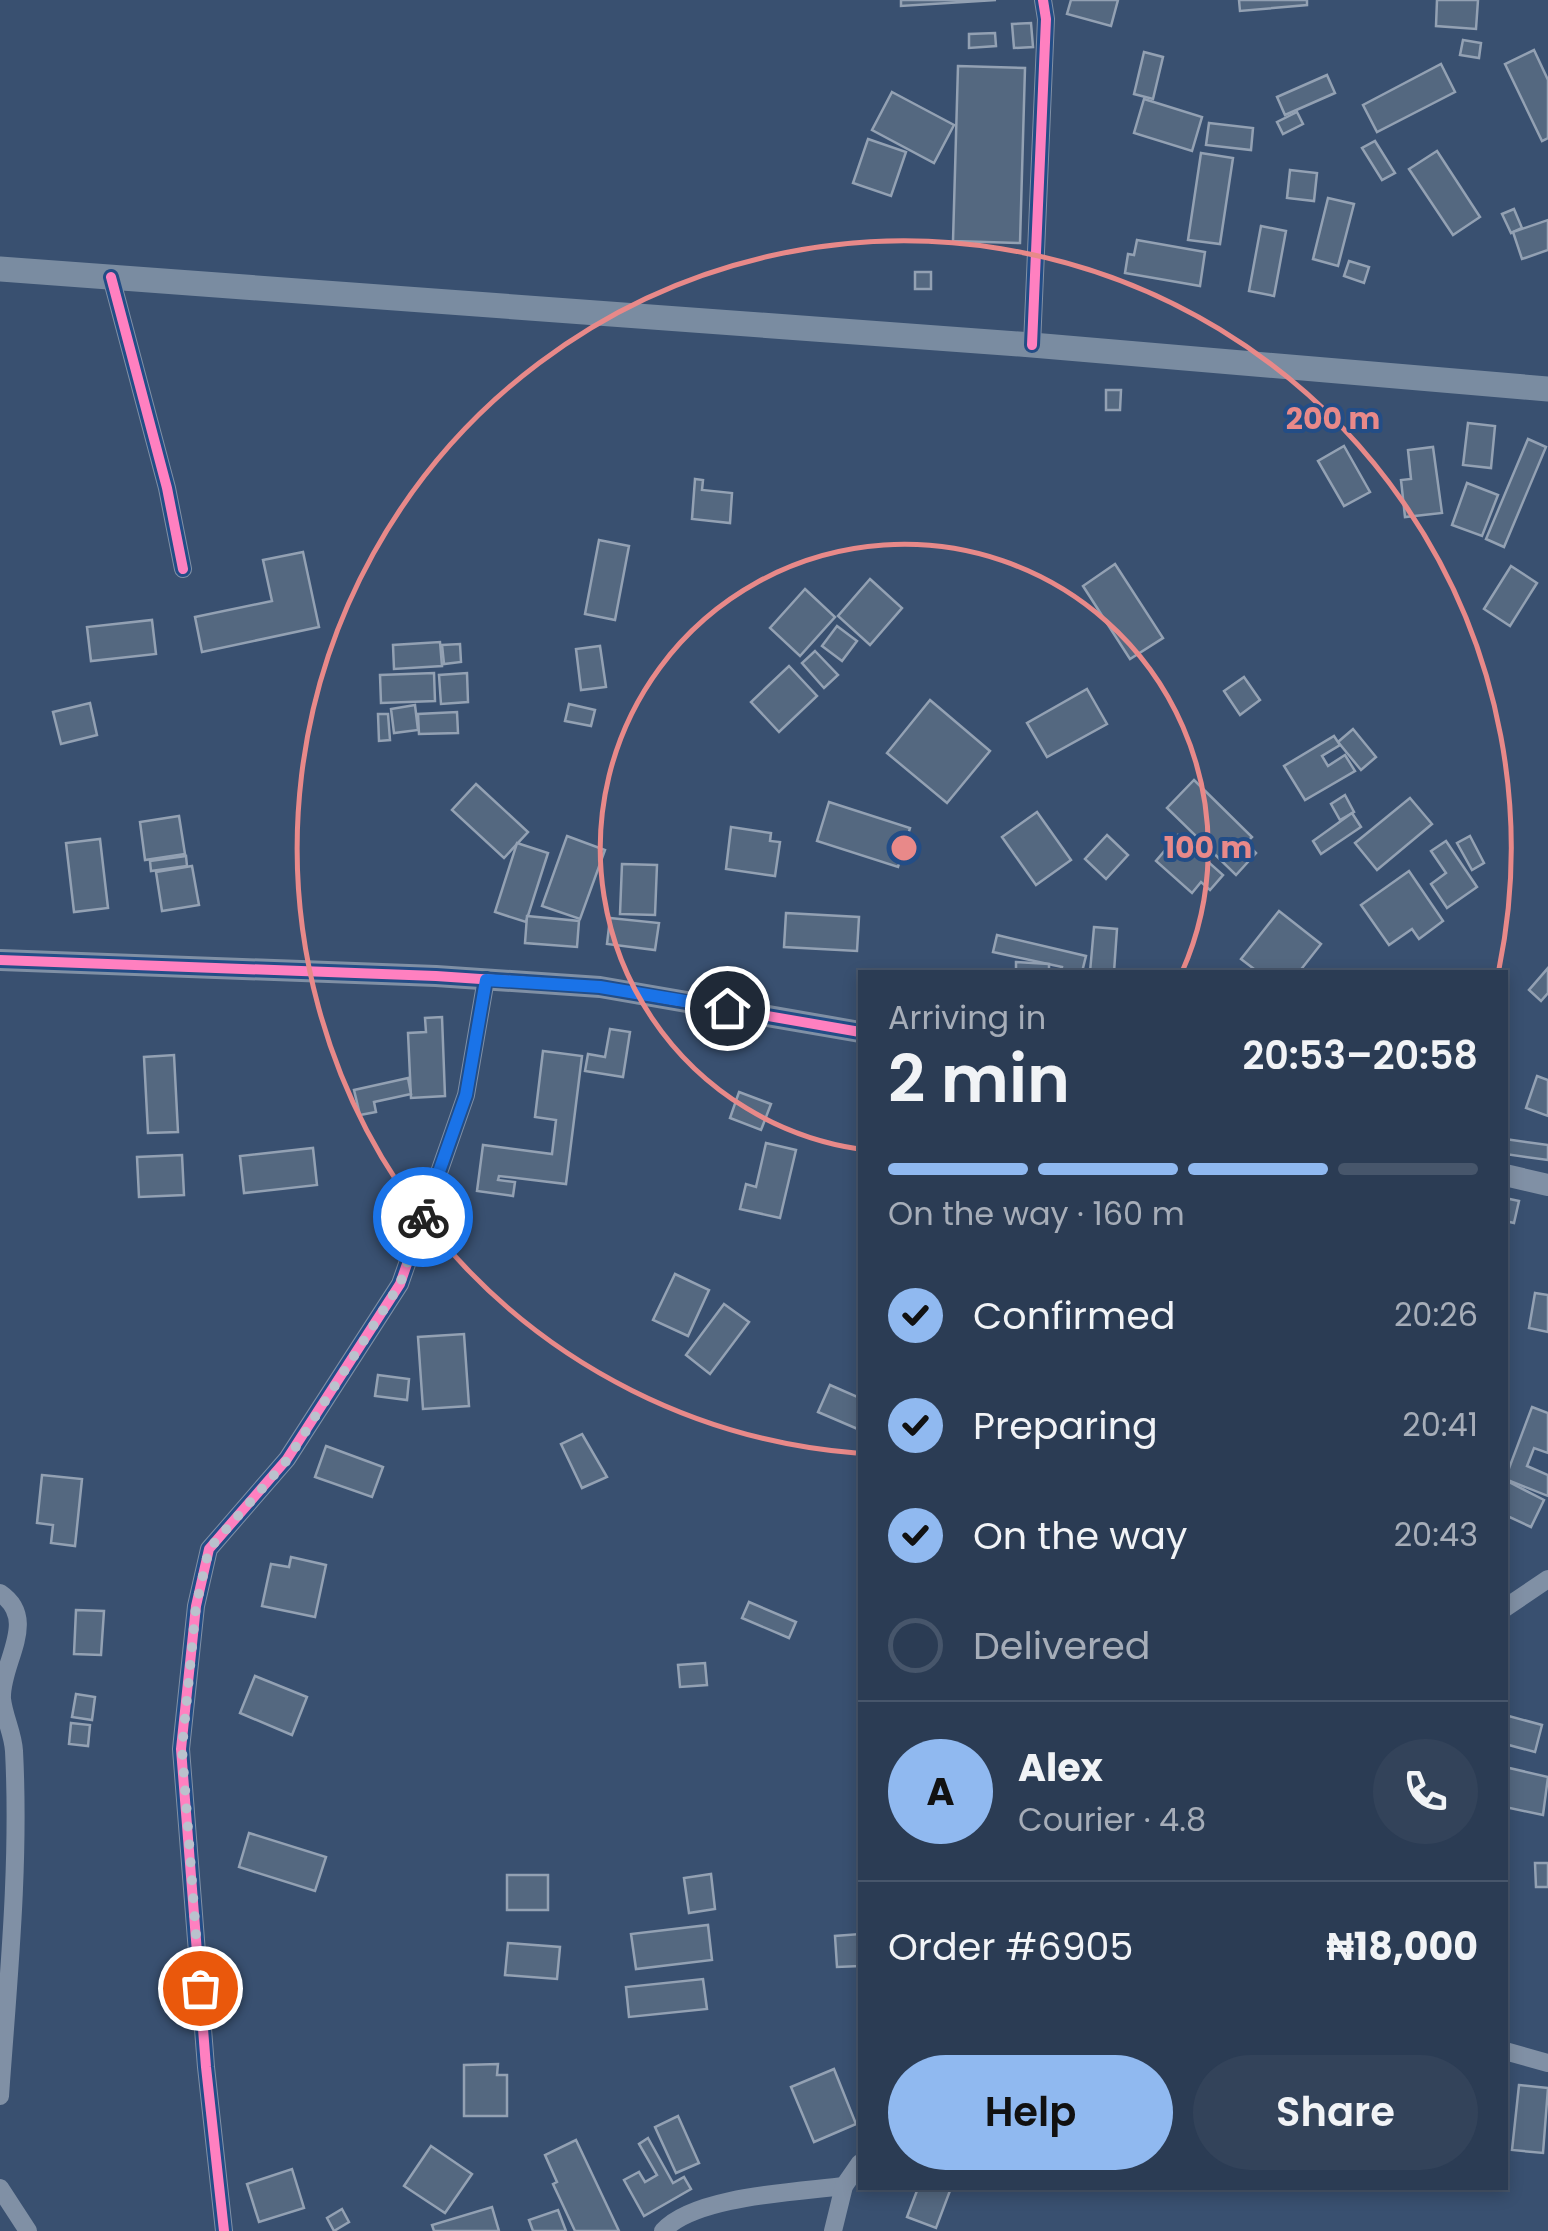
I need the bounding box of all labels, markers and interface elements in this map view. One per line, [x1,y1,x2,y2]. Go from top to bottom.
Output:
text: 200 m [1286,397,1380,440]
text: 100 m [1164,826,1252,869]
centre of rings [886,830,922,866]
pin [685,966,770,1051]
icon: home [700,981,755,1036]
text: Arriving in [888,995,1046,1040]
text: 20:53–20:58 [1242,1029,1478,1082]
text: 2 min [888,1034,1070,1125]
courier [373,1167,473,1267]
icon: bike [396,1190,451,1245]
text: On the way · 160 m [888,1191,1185,1236]
icon: check [888,1288,943,1343]
text: Confirmed [973,1289,1175,1342]
text: 20:26 [1394,1292,1478,1337]
icon: check [888,1398,943,1453]
text: Preparing [973,1399,1158,1452]
text: 20:41 [1402,1402,1478,1447]
icon: check [888,1508,943,1563]
text: On the way [973,1509,1187,1562]
text: 20:43 [1394,1512,1478,1557]
text: Delivered [973,1619,1150,1672]
button: phone [1373,1739,1478,1844]
text: Alex [1018,1741,1103,1794]
text: A [926,1765,955,1818]
text: Courier · 4.8 [1018,1797,1206,1842]
text: Order #6905 [888,1920,1133,1973]
text: ₦18,000 [1326,1920,1478,1973]
pin [158,1946,243,2031]
icon: bag [173,1961,228,2016]
button: Help [888,2055,1173,2170]
button: Share [1193,2055,1478,2170]

